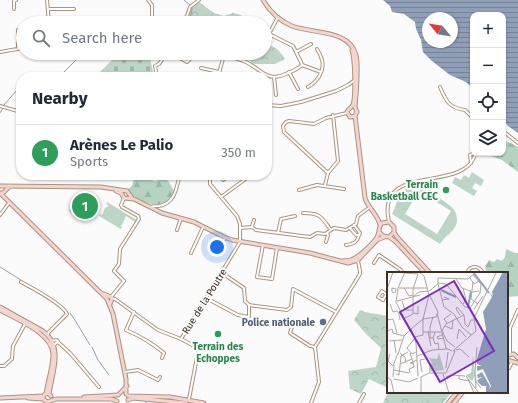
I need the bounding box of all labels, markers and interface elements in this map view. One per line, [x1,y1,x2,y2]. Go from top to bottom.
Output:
north arrow [422,12,458,48]
map controls [470,12,506,156]
button: + [470,12,506,48]
search box [16,16,272,60]
icon: search [30,27,52,49]
text: Search here [62,29,142,47]
button: − [470,48,506,84]
button: locate [470,84,506,120]
text: Nearby [32,88,87,109]
button: layers [470,120,506,156]
text: Arènes Le Palio [70,136,173,154]
text: 1 [42,145,48,160]
text: 350 m [221,145,256,160]
text: Sports [70,154,108,169]
place label: Terrain Basketball CEC [371,179,438,203]
marker: Terrain Basketball CEC [441,185,451,195]
pin: 1 [72,191,98,221]
your location [207,237,227,257]
street label: Rue de la Poutre [180,267,230,336]
inset map [387,272,508,393]
place label: Police nationale [242,317,315,329]
marker: Police nationale [318,317,328,327]
marker: Terrain des Echoppes [213,329,223,339]
place label: Terrain des Echoppes [193,341,244,365]

